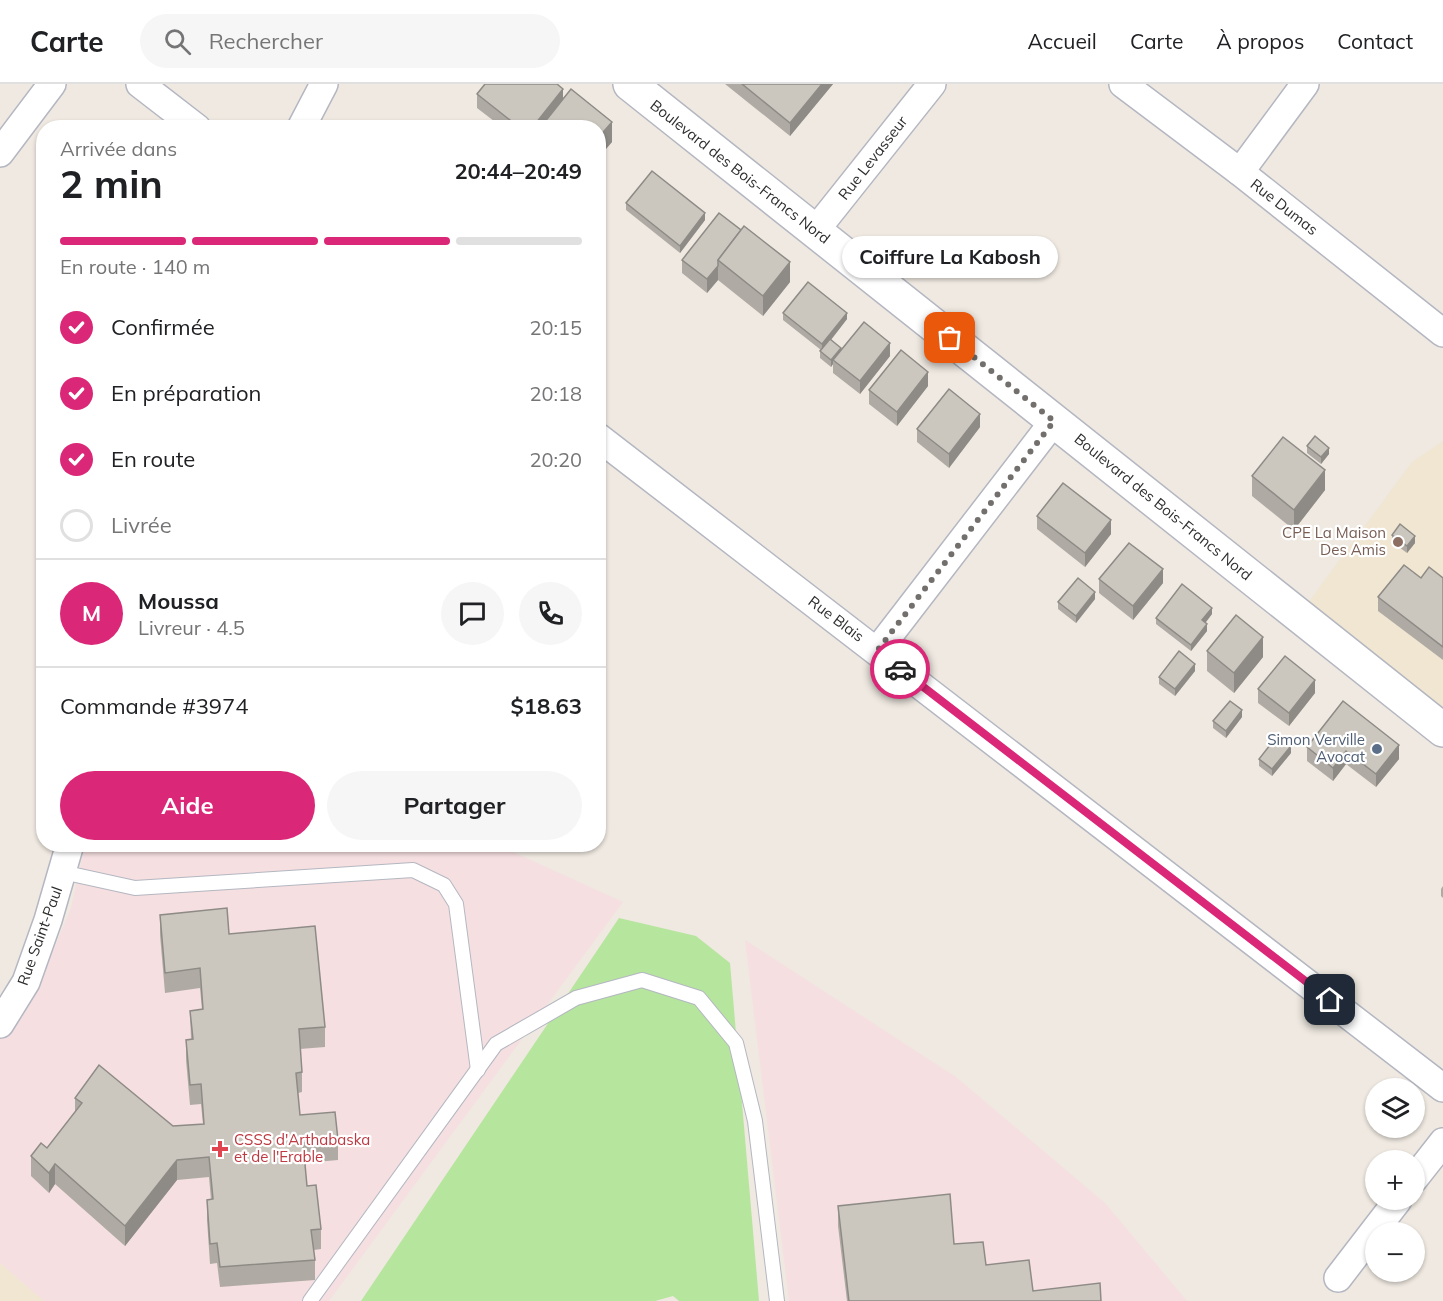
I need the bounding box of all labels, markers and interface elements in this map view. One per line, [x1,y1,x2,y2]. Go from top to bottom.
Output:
search box [140,14,560,68]
text: Carte [30,24,104,59]
icon: search [161,25,194,58]
text: Rechercher [209,27,323,55]
text: Accueil [1027,28,1097,54]
text: Carte [1130,28,1183,54]
text: À propos [1216,28,1304,54]
text: Contact [1337,28,1413,54]
street label: Boulevard des Bois-Francs Nord [647,95,834,248]
street label: Rue Levasseur [834,112,912,203]
text: Arrivée dans [60,136,177,161]
text: 20:44–20:49 [454,157,582,185]
text: 2 min [60,159,163,208]
street label: Rue Dumas [1247,174,1322,239]
callout: Coiffure La Kabosh [842,236,1058,278]
text: Coiffure La Kabosh [859,244,1041,269]
text: En route · 140 m [60,254,210,279]
icon: check [60,311,93,344]
pin [924,312,975,363]
text: Confirmée [111,313,215,341]
text: 20:15 [529,315,582,340]
icon: bag [933,321,966,354]
icon: check [60,377,93,410]
text: En préparation [111,379,261,407]
text: 20:18 [529,381,582,406]
street label: Boulevard des Bois-Francs Nord [1071,429,1256,584]
icon: check [60,443,93,476]
text: En route [111,445,195,473]
text: 20:20 [529,447,582,472]
text: Livrée [111,511,172,539]
place label: CPE La Maison Des Amis [1282,523,1386,559]
marker: CPE La Maison Des Amis [1391,535,1405,549]
button: chat [441,582,504,645]
button: phone [519,582,582,645]
text: Moussa [138,587,219,615]
street label: Rue Blais [805,591,868,646]
text: M [82,599,101,627]
text: Livreur · 4.5 [138,615,245,640]
courier [870,639,930,699]
icon: car [884,653,917,686]
text: Commande #3974 [60,692,248,720]
text: $18.63 [511,692,582,720]
place label: Simon Verville Avocat [1267,730,1365,766]
marker: Simon Verville Avocat [1370,742,1384,756]
button: Aide [60,771,315,840]
button: Partager [327,771,582,840]
street label: Rue Saint-Paul [13,884,66,988]
pin [1304,974,1355,1025]
icon: home [1313,983,1346,1016]
map controls [1365,1078,1425,1282]
button: layers [1365,1078,1425,1138]
place label: CSSS d'Arthabaska et de l'Erable [234,1130,370,1166]
marker: CSSS d'Arthabaska et de l'Erable [211,1140,229,1158]
button: + [1365,1150,1425,1210]
button: − [1365,1222,1425,1282]

